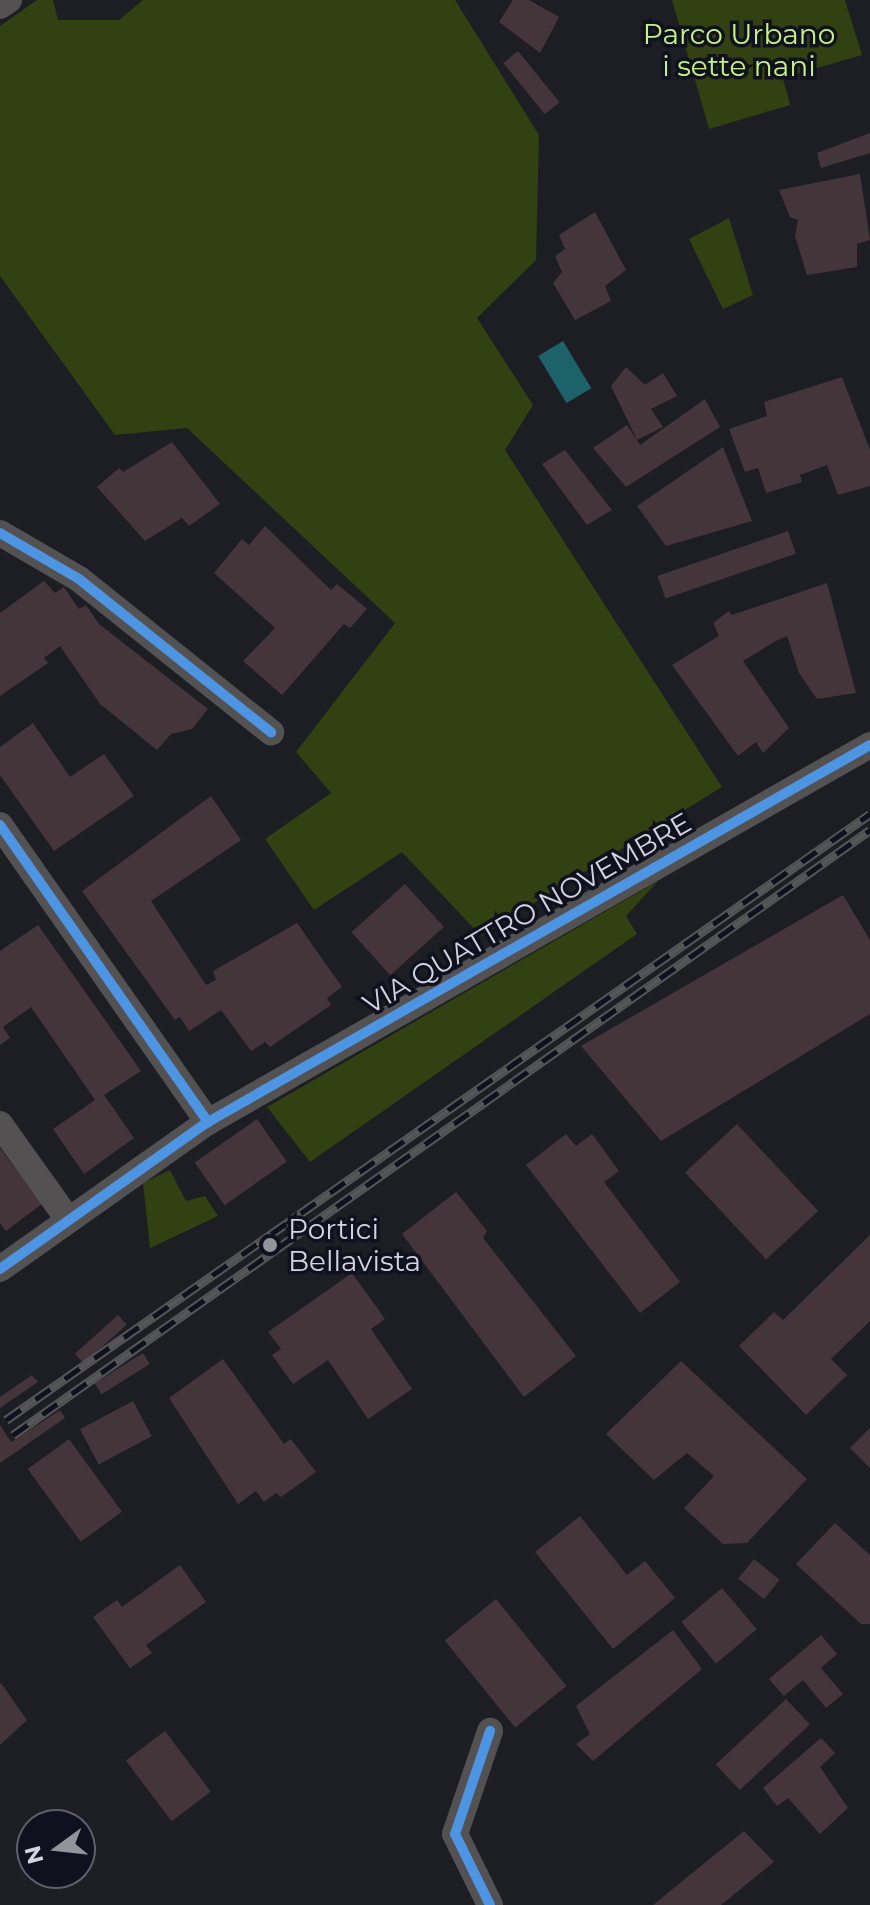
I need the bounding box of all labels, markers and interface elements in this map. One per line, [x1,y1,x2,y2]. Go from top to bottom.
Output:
park label: Parco Urbano i sette nani [643,17,835,83]
street label: VIA QUATTRO NOVEMBRE [357,805,697,1021]
place label: Portici Bellavista [288,1212,421,1278]
marker: Portici Bellavista [259,1234,281,1256]
north arrow [16,1809,96,1889]
text: N [19,1843,50,1867]

